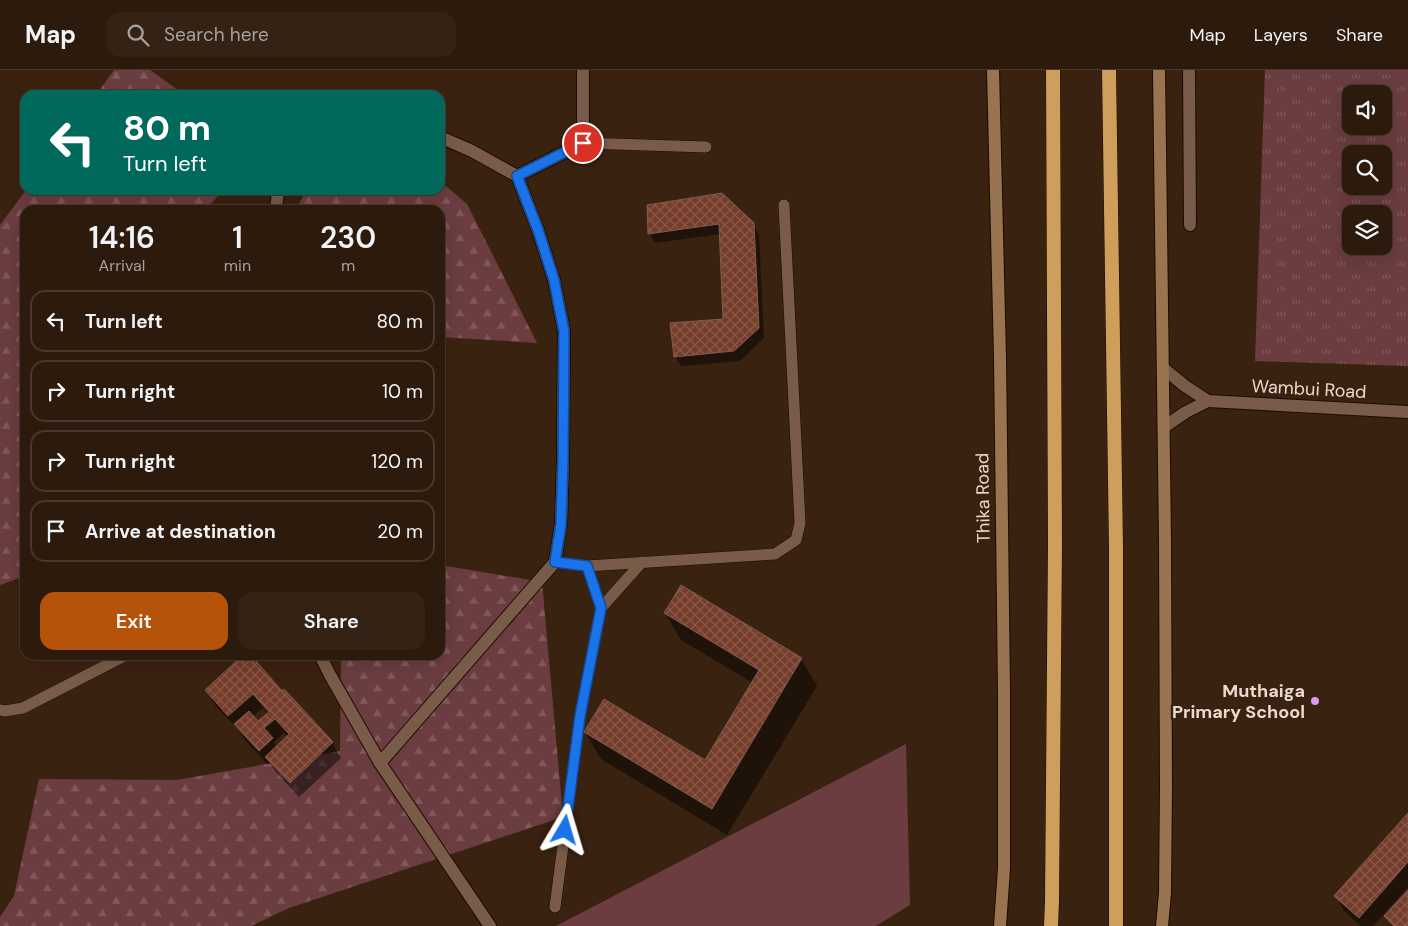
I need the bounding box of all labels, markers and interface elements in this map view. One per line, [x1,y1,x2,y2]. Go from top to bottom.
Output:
search box [106,12,456,57]
text: Map [25,19,76,50]
icon: search [124,21,152,49]
text: Search here [164,22,269,47]
text: Map [1190,23,1226,47]
text: Layers [1254,23,1308,47]
text: Share [1336,23,1383,47]
map controls [1342,85,1392,255]
button: sound [1342,85,1392,135]
text: 80 m [123,105,211,151]
icon: left [40,110,105,175]
pin [562,122,604,164]
icon: arrive [569,129,597,157]
button: search [1342,145,1392,195]
text: Turn left [123,149,207,178]
button: layers [1342,205,1392,255]
text: 14:16 [89,218,155,257]
text: 1 [232,218,243,257]
text: 230 [320,218,376,257]
text: Arrival [99,255,145,276]
text: min [224,255,251,276]
text: m [341,255,355,276]
icon: left [42,307,70,335]
text: Turn left [85,309,163,334]
text: 80 m [376,309,423,334]
street label: Wambui Road [1251,374,1367,404]
icon: right [42,377,70,405]
text: Turn right [85,379,175,404]
text: 10 m [382,379,423,404]
icon: right [42,447,70,475]
text: Turn right [85,449,175,474]
text: 120 m [371,449,423,474]
street label: Thika Road [970,453,996,543]
icon: arrive [42,517,70,545]
text: Arrive at destination [85,519,276,544]
text: 20 m [377,519,423,544]
button: Exit [40,592,228,650]
button: Share [238,592,425,650]
place label: Muthaiga Primary School [1172,679,1305,724]
marker: Muthaiga Primary School [1309,695,1321,707]
position arrow [538,803,590,855]

